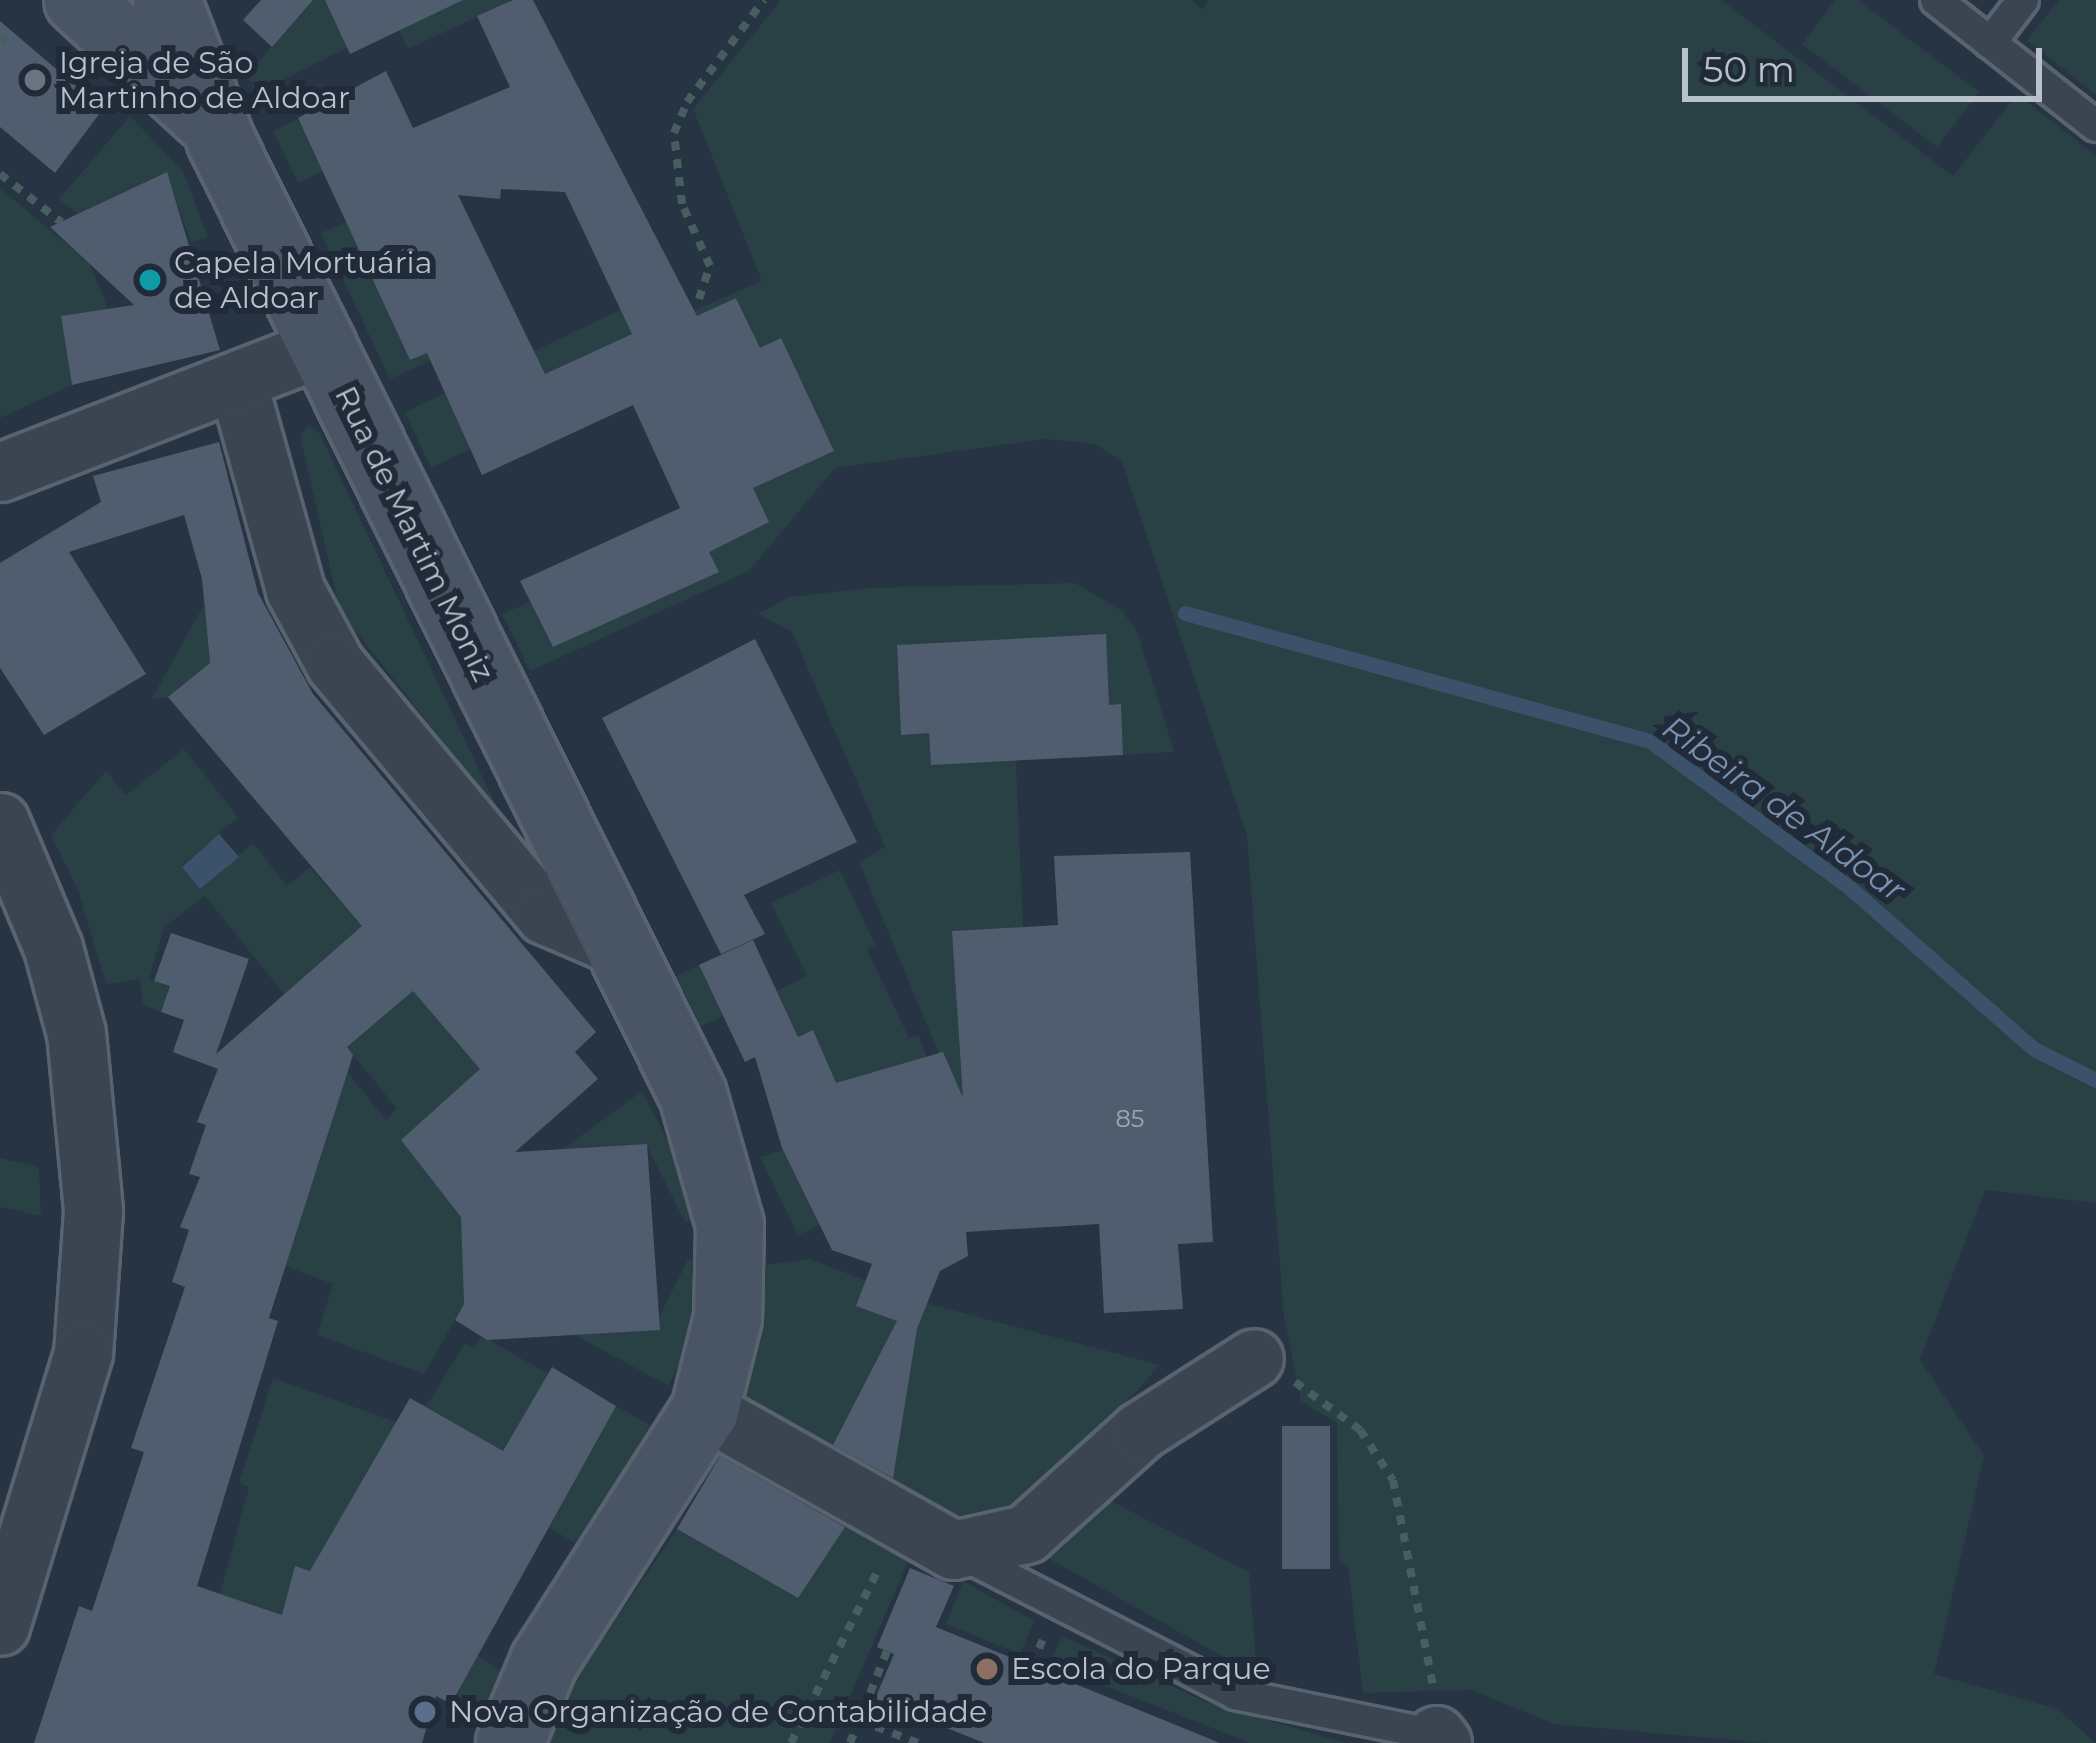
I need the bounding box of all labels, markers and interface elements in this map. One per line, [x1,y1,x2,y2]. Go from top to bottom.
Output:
scale bar [1688,24,2048,98]
place label: Igreja de São Martinho de Aldoar [59,45,350,116]
text: 50 m [1703,47,1795,91]
marker: Igreja de São Martinho de Aldoar [22,67,48,93]
place label: Capela Mortuária de Aldoar [174,245,432,316]
marker: Capela Mortuária de Aldoar [137,267,163,293]
street label: Rua de Martim Moniz [327,381,501,687]
water label: Ribeira de Aldoar [1655,708,1913,910]
house number: 85 [1116,1105,1144,1133]
place label: Escola do Parque [1011,1651,1271,1687]
marker: Escola do Parque [974,1656,1000,1682]
place label: Nova Organização de Contabilidade [449,1694,987,1730]
marker: Nova Organização de Contabilidade [412,1699,438,1725]

